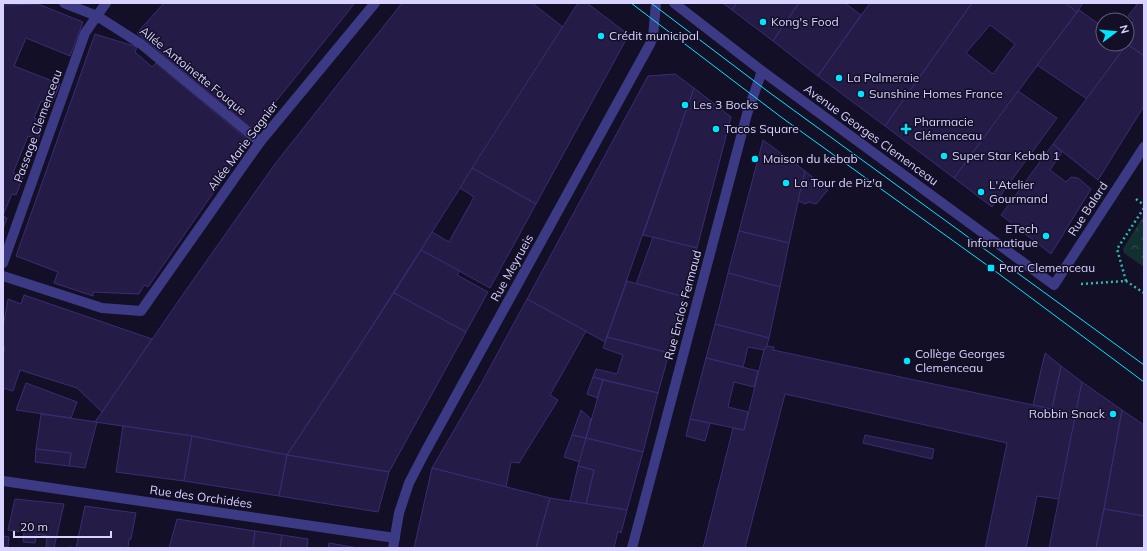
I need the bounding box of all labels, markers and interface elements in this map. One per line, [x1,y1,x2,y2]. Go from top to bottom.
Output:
north arrow [1095,12,1135,52]
place label: Kong's Food [771,14,839,29]
marker: Kong's Food [758,17,768,27]
street label: Allée Antoinette Fouque [137,23,250,118]
text: N [1117,23,1132,35]
place label: Crédit municipal [609,28,699,43]
marker: Crédit municipal [596,31,606,41]
street label: Passage Clemenceau [10,67,65,184]
place label: La Palmeraie [847,70,919,85]
marker: La Palmeraie [834,73,844,83]
street label: Avenue Georges Clemenceau [801,81,941,188]
place label: Sunshine Homes France [869,86,1003,101]
marker: Sunshine Homes France [856,89,866,99]
place label: Les 3 Bocks [693,97,758,112]
street label: Allée Marie Sagnier [204,98,281,193]
marker: Les 3 Bocks [680,100,690,110]
place label: Pharmacie Clémenceau [914,114,982,143]
place label: Tacos Square [724,121,799,136]
marker: Tacos Square [711,124,721,134]
marker: Pharmacie Clémenceau [901,124,911,134]
place label: Super Star Kebab 1 [952,148,1060,163]
place label: Maison du kebab [763,151,858,166]
marker: Super Star Kebab 1 [939,151,949,161]
marker: Maison du kebab [750,154,760,164]
place label: La Tour de Piz'a [794,175,882,190]
place label: L'Atelier Gourmand [989,177,1048,206]
marker: La Tour de Piz'a [781,178,791,188]
street label: Rue Balard [1064,179,1111,239]
marker: L'Atelier Gourmand [976,187,986,197]
place label: ETech Informatique [967,221,1038,250]
street label: Rue Meyrueis [487,231,536,304]
marker: ETech Informatique [1041,231,1051,241]
street label: Rue Enclos Fermaud [661,248,704,361]
place label: Parc Clemenceau [999,260,1095,275]
marker: Parc Clemenceau [986,263,996,273]
place label: Collège Georges Clemenceau [915,346,1005,375]
marker: Collège Georges Clemenceau [902,356,912,366]
place label: Robbin Snack [1029,406,1106,421]
marker: Robbin Snack [1108,409,1118,419]
street label: Rue des Orchidées [149,482,253,511]
scale bar [14,513,111,539]
text: 20 m [20,519,48,534]

